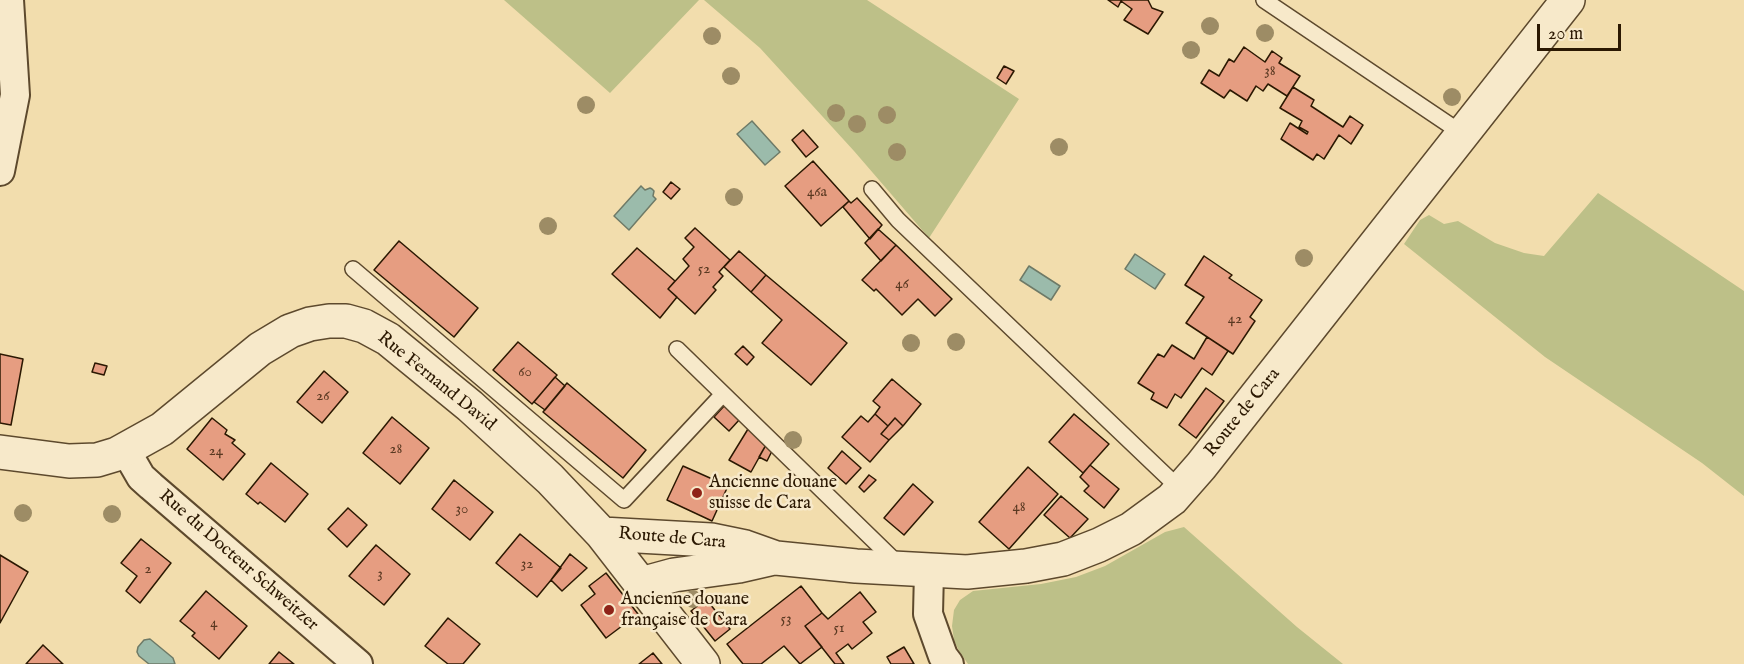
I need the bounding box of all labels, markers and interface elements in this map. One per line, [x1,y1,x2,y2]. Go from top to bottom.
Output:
scale bar [1540,12,1624,50]
text: 20 m [1548,23,1583,46]
house number: 38 [1264,63,1276,81]
house number: 46a [807,184,827,202]
house number: 52 [698,261,710,279]
house number: 46 [895,276,909,294]
house number: 42 [1228,311,1242,329]
street label: Rue Fernand David [372,328,500,436]
house number: 60 [518,364,532,382]
street label: Route de Cara [1201,364,1285,462]
house number: 26 [316,388,330,406]
house number: 28 [390,441,402,459]
house number: 24 [209,443,223,461]
place label: Ancienne douane suisse de Cara [709,472,837,514]
street label: Rue du Docteur Schweitzer [154,486,322,636]
marker: Ancienne douane suisse de Cara [690,486,704,500]
house number: 48 [1012,499,1026,517]
house number: 30 [456,501,468,519]
street label: Route de Cara [617,524,727,554]
house number: 32 [521,556,533,574]
house number: 2 [144,561,152,579]
house number: 3 [377,566,383,584]
place label: Ancienne douane française de Cara [621,589,749,632]
marker: Ancienne douane française de Cara [602,603,616,617]
house number: 53 [780,611,792,629]
house number: 4 [210,615,218,633]
house number: 51 [833,620,845,638]

